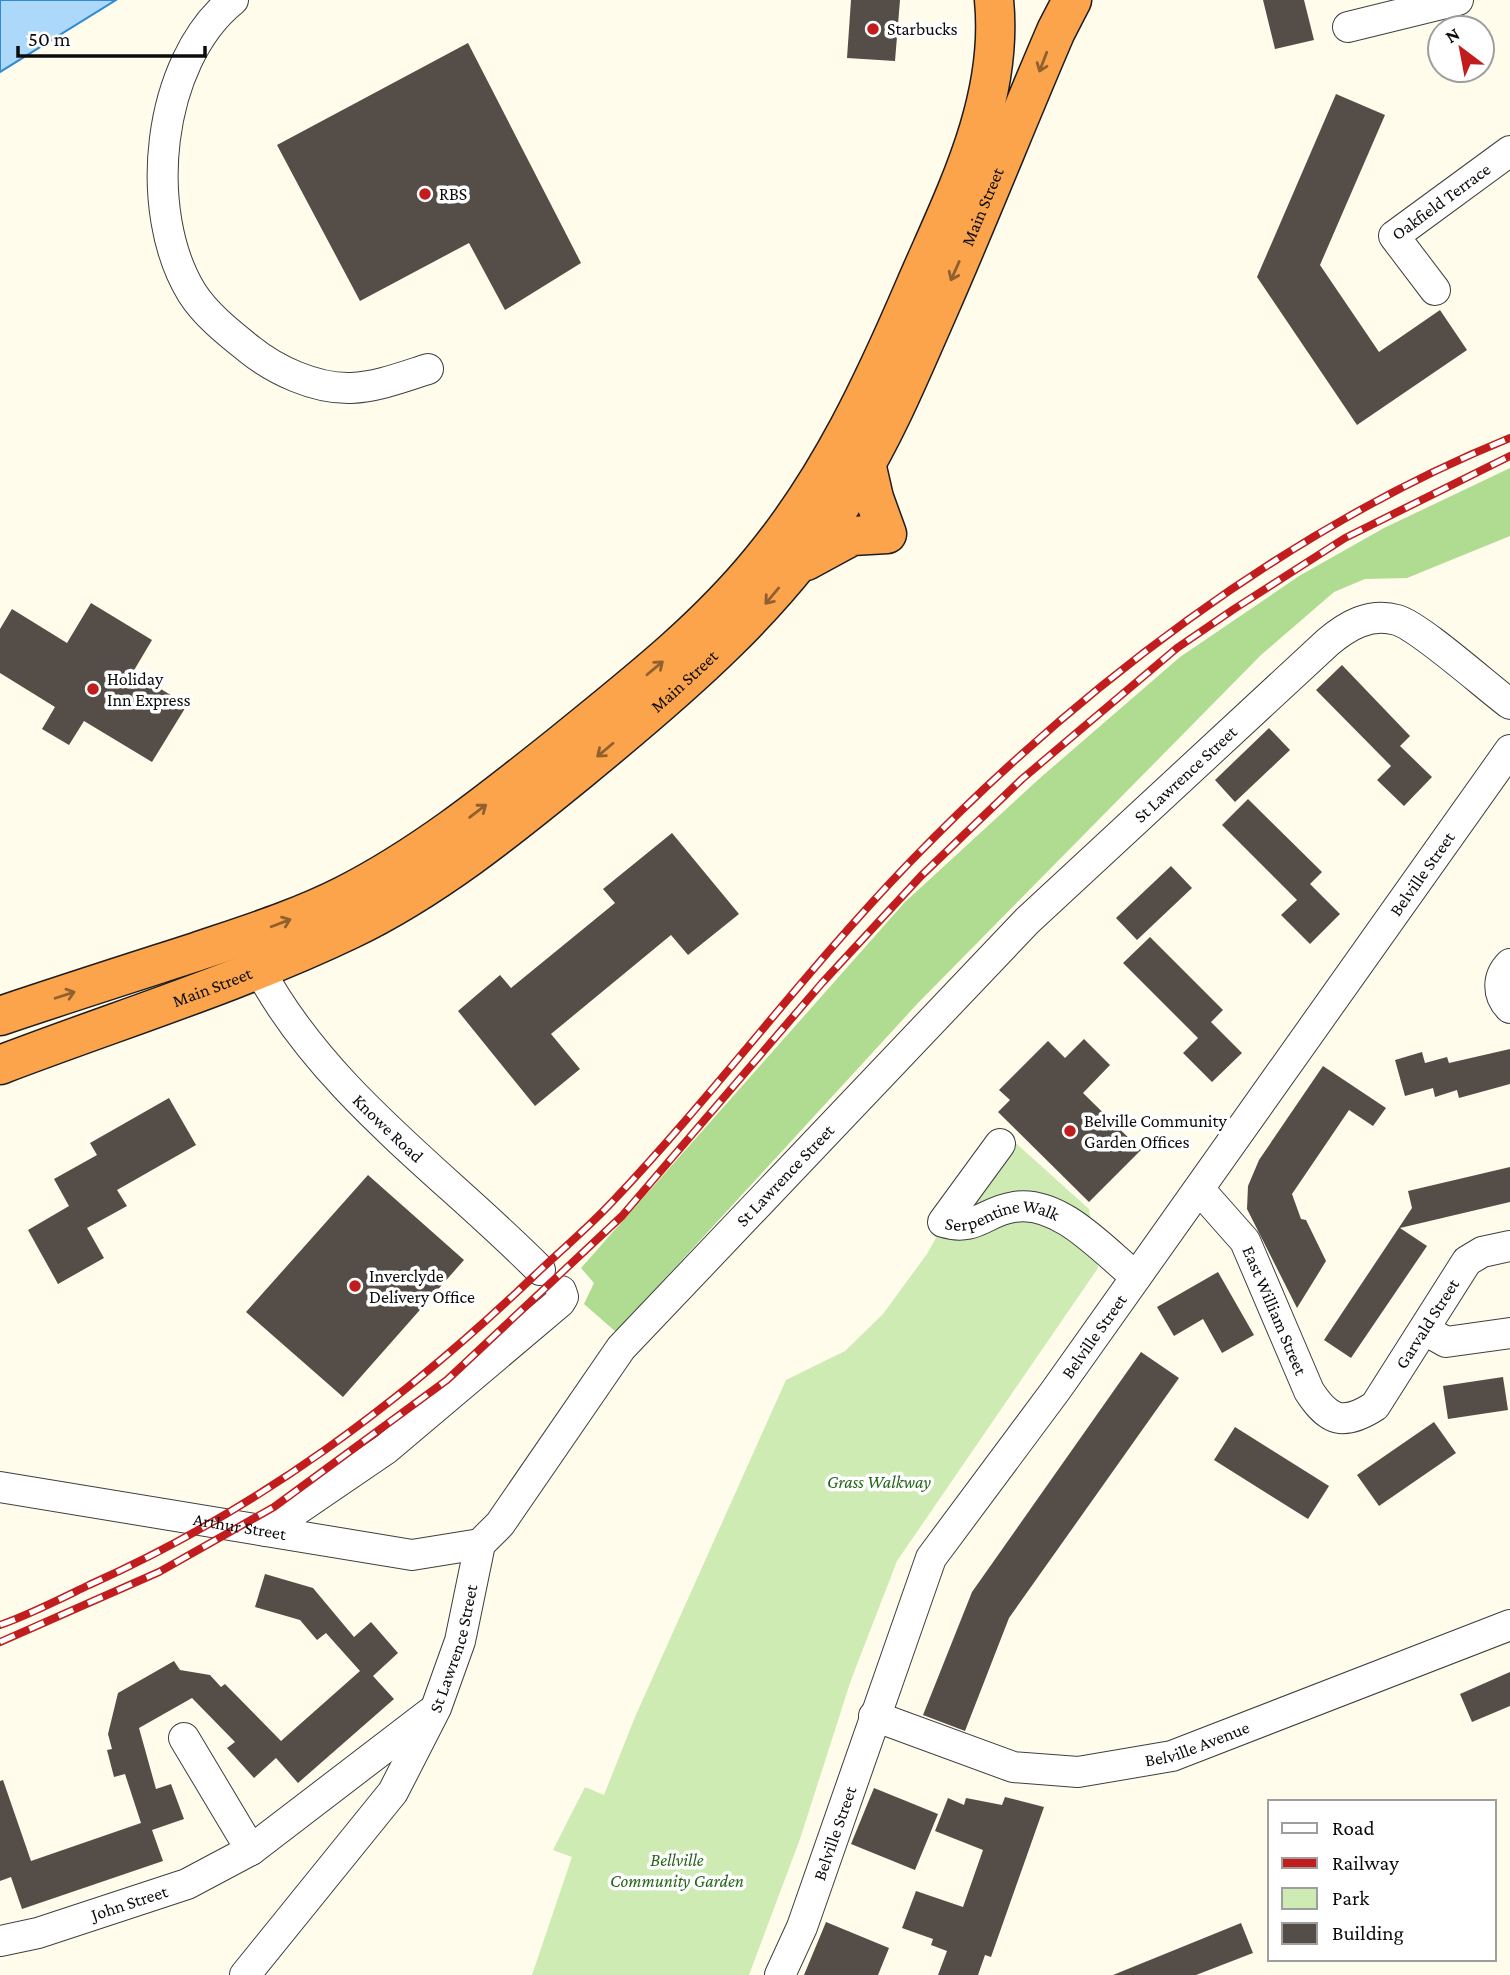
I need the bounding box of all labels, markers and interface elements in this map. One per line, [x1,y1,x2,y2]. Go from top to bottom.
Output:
scale bar [18,14,205,58]
north arrow [1426,14,1496,84]
place label: Starbucks [887,19,958,39]
marker: Starbucks [865,21,881,37]
text: N [1441,23,1463,47]
text: 50 m [28,27,71,51]
one-way arrow [1035,50,1048,72]
street label: Oakfield Terrace [1388,159,1494,244]
street label: Main Street [957,164,1008,249]
place label: RBS [439,184,467,204]
marker: RBS [417,186,433,202]
one-way arrow [948,260,961,282]
one-way arrow [764,586,780,604]
street label: Main Street [647,645,723,717]
one-way arrow [645,660,663,676]
place label: Holiday Inn Express [107,669,191,710]
marker: Holiday Inn Express [85,681,101,697]
street label: St Lawrence Street [1130,721,1242,827]
one-way arrow [596,742,614,758]
one-way arrow [468,803,487,818]
street label: Belville Street [1386,827,1459,920]
one-way arrow [269,915,291,928]
street label: Main Street [170,963,256,1011]
one-way arrow [54,987,76,1000]
street label: Knowe Road [349,1090,428,1167]
place label: Belville Community Garden Offices [1084,1111,1227,1152]
street label: St Lawrence Street [732,1120,839,1230]
marker: Belville Community Garden Offices [1062,1123,1078,1139]
street label: Serpentine Walk [943,1196,1063,1235]
street label: East William Street [1238,1243,1311,1379]
place label: Inverclyde Delivery Office [369,1266,475,1307]
street label: Garvald Street [1391,1274,1464,1372]
marker: Inverclyde Delivery Office [347,1278,363,1294]
street label: Belville Street [1057,1289,1131,1382]
park label: Grass Walkway [827,1472,932,1492]
street label: Arthur Street [192,1509,289,1544]
street label: St Lawrence Street [425,1582,482,1715]
street label: Belville Avenue [1143,1717,1252,1770]
street label: Belville Street [809,1783,861,1883]
legend [1268,1800,1496,1961]
text: Road [1332,1816,1375,1840]
park label: Bellville Community Garden [610,1850,744,1891]
text: Railway [1332,1851,1399,1875]
street label: John Street [87,1881,171,1925]
text: Park [1332,1886,1369,1910]
text: Building [1332,1921,1404,1945]

